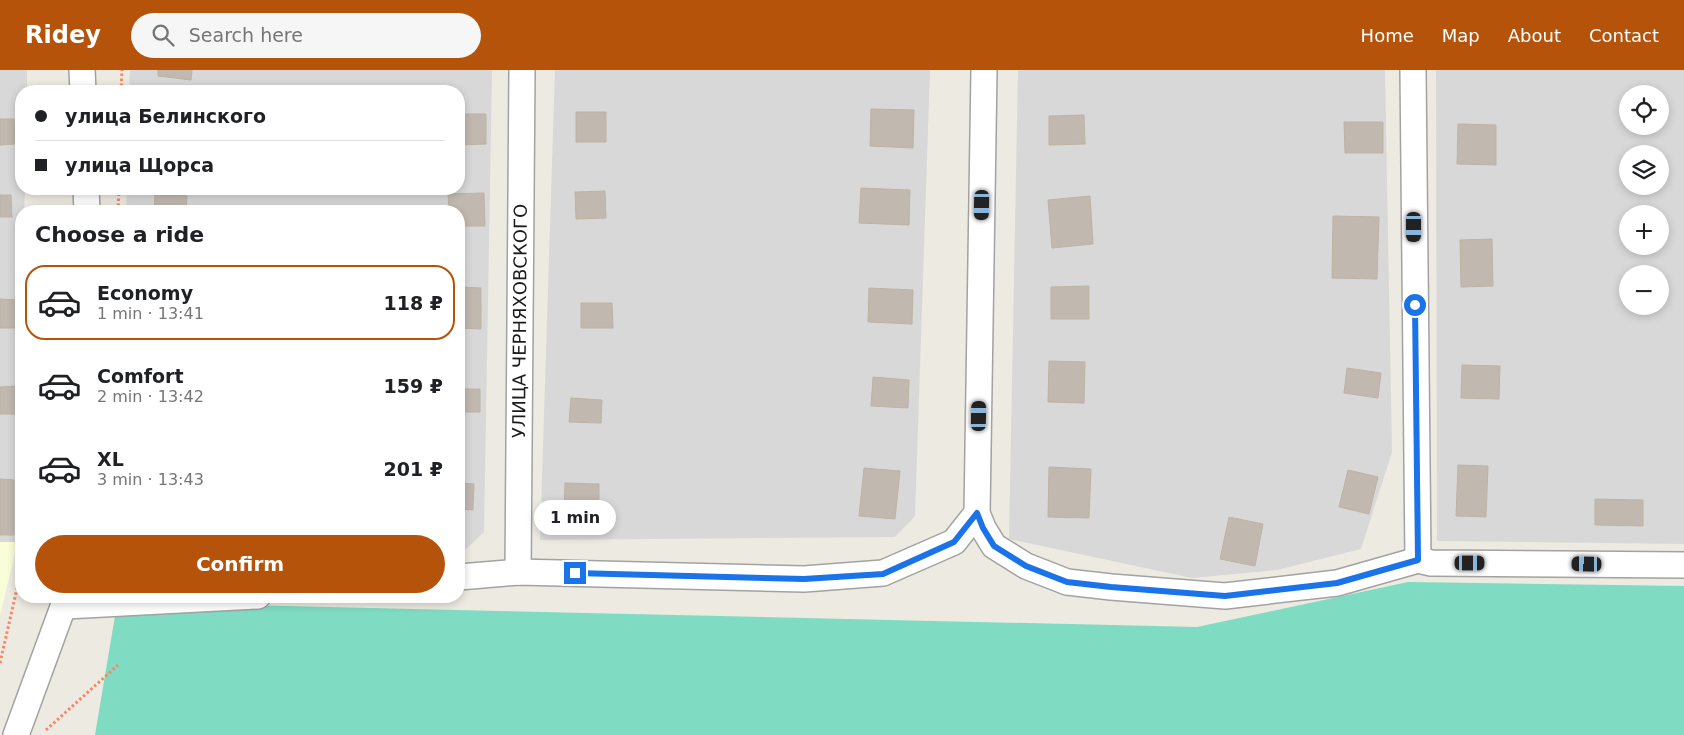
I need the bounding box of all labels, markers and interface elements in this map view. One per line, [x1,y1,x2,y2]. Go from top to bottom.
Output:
search box [131,13,481,58]
text: Ridey [25,21,101,49]
icon: search [149,21,177,49]
text: Search here [189,24,303,46]
text: Home [1361,25,1414,46]
text: Map [1442,25,1480,46]
text: About [1508,25,1561,46]
text: Contact [1589,25,1659,46]
map controls [1619,85,1669,315]
button: locate [1619,85,1669,135]
text: улица Белинского [65,105,266,127]
button: layers [1619,145,1669,195]
text: улица Щорса [65,154,214,176]
car [974,190,989,220]
street label: УЛИЦА ЧЕРНЯХОВСКОГО [508,204,531,438]
button: + [1619,205,1669,255]
car [1406,212,1421,242]
text: Choose a ride [35,222,204,247]
button: − [1619,265,1669,315]
icon: car [37,280,82,325]
text: Economy [97,282,193,304]
text: 118 ₽ [384,292,443,314]
route start [1404,294,1426,316]
text: 1 min · 13:41 [97,304,204,323]
icon: car [37,363,82,408]
text: Comfort [97,365,184,387]
text: 159 ₽ [384,375,443,397]
text: 2 min · 13:42 [97,387,204,406]
car [971,401,986,431]
icon: car [37,446,82,491]
text: XL [97,448,124,470]
text: 201 ₽ [384,458,443,480]
text: 3 min · 13:43 [97,470,204,489]
callout: 1 min [534,500,616,536]
text: 1 min [550,508,600,527]
button: Confirm [35,535,445,593]
car [1455,556,1485,571]
car [1571,556,1602,572]
route end [564,562,586,584]

